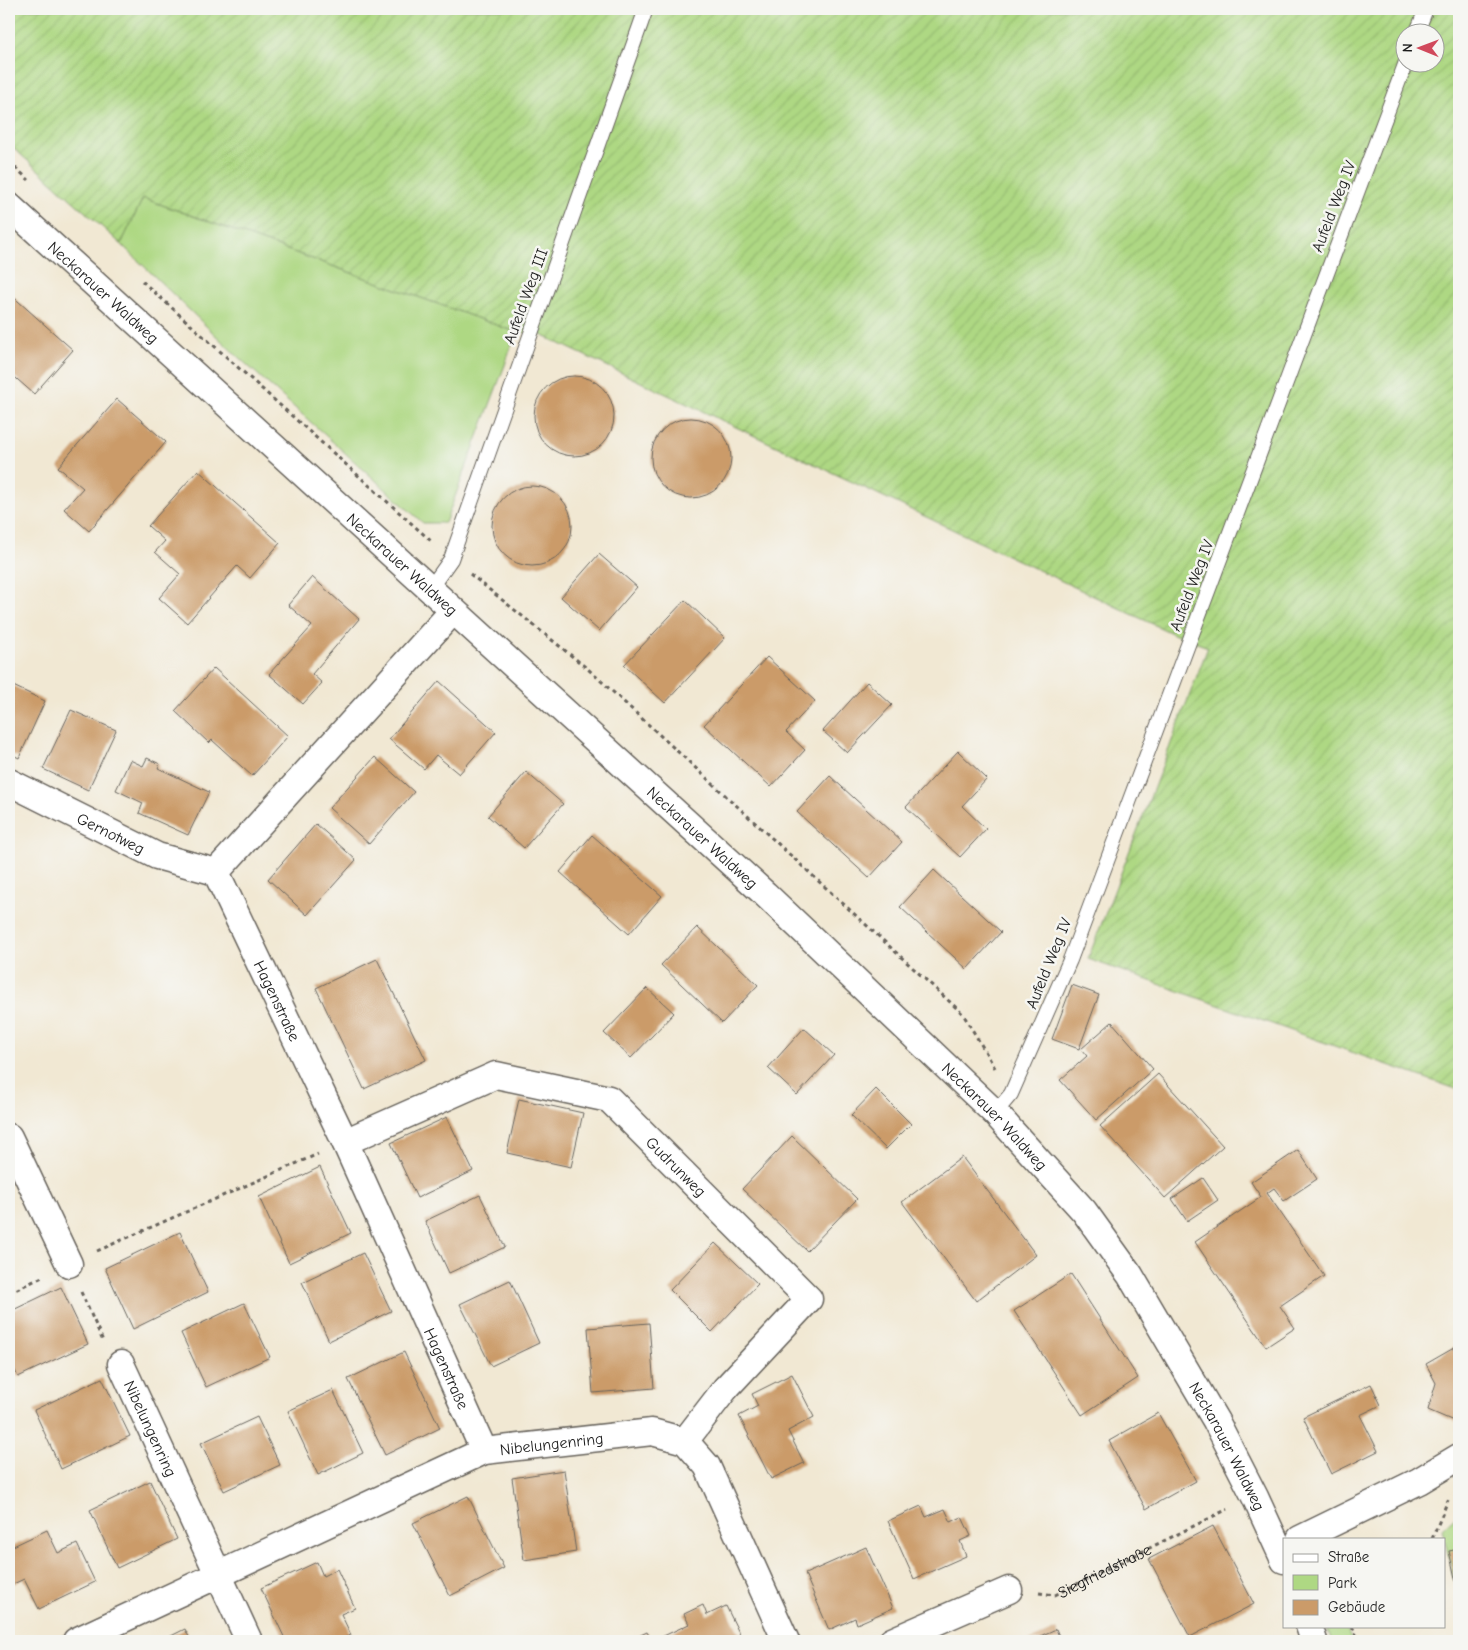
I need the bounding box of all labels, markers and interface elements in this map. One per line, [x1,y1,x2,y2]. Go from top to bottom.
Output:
north arrow [1396,22,1446,72]
text: N [1399,43,1416,52]
street label: Aufeld Weg IV [1308,158,1360,255]
street label: Neckarauer Waldweg [44,238,162,348]
street label: Aufeld Weg III [500,246,552,347]
street label: Neckarauer Waldweg [343,510,461,620]
street label: Aufeld Weg IV [1166,537,1218,634]
street label: Neckarauer Waldweg [643,783,761,893]
street label: Gernotweg [74,809,147,858]
street label: Aufeld Weg IV [1023,915,1075,1011]
street label: Hagenstraße [250,958,303,1044]
street label: Neckarauer Waldweg [938,1059,1051,1174]
street label: Gudrunweg [642,1133,709,1201]
street label: Hagenstraße [420,1325,472,1412]
street label: Nibelungenring [120,1378,180,1480]
street label: Neckarauer Waldweg [1185,1379,1268,1514]
street label: Nibelungenring [499,1430,604,1459]
legend [1283,1538,1446,1628]
street label: Siegfriedstraße [1055,1541,1154,1602]
text: Straße [1328,1548,1370,1566]
text: Park [1328,1574,1357,1592]
text: Gebäude [1328,1598,1386,1616]

